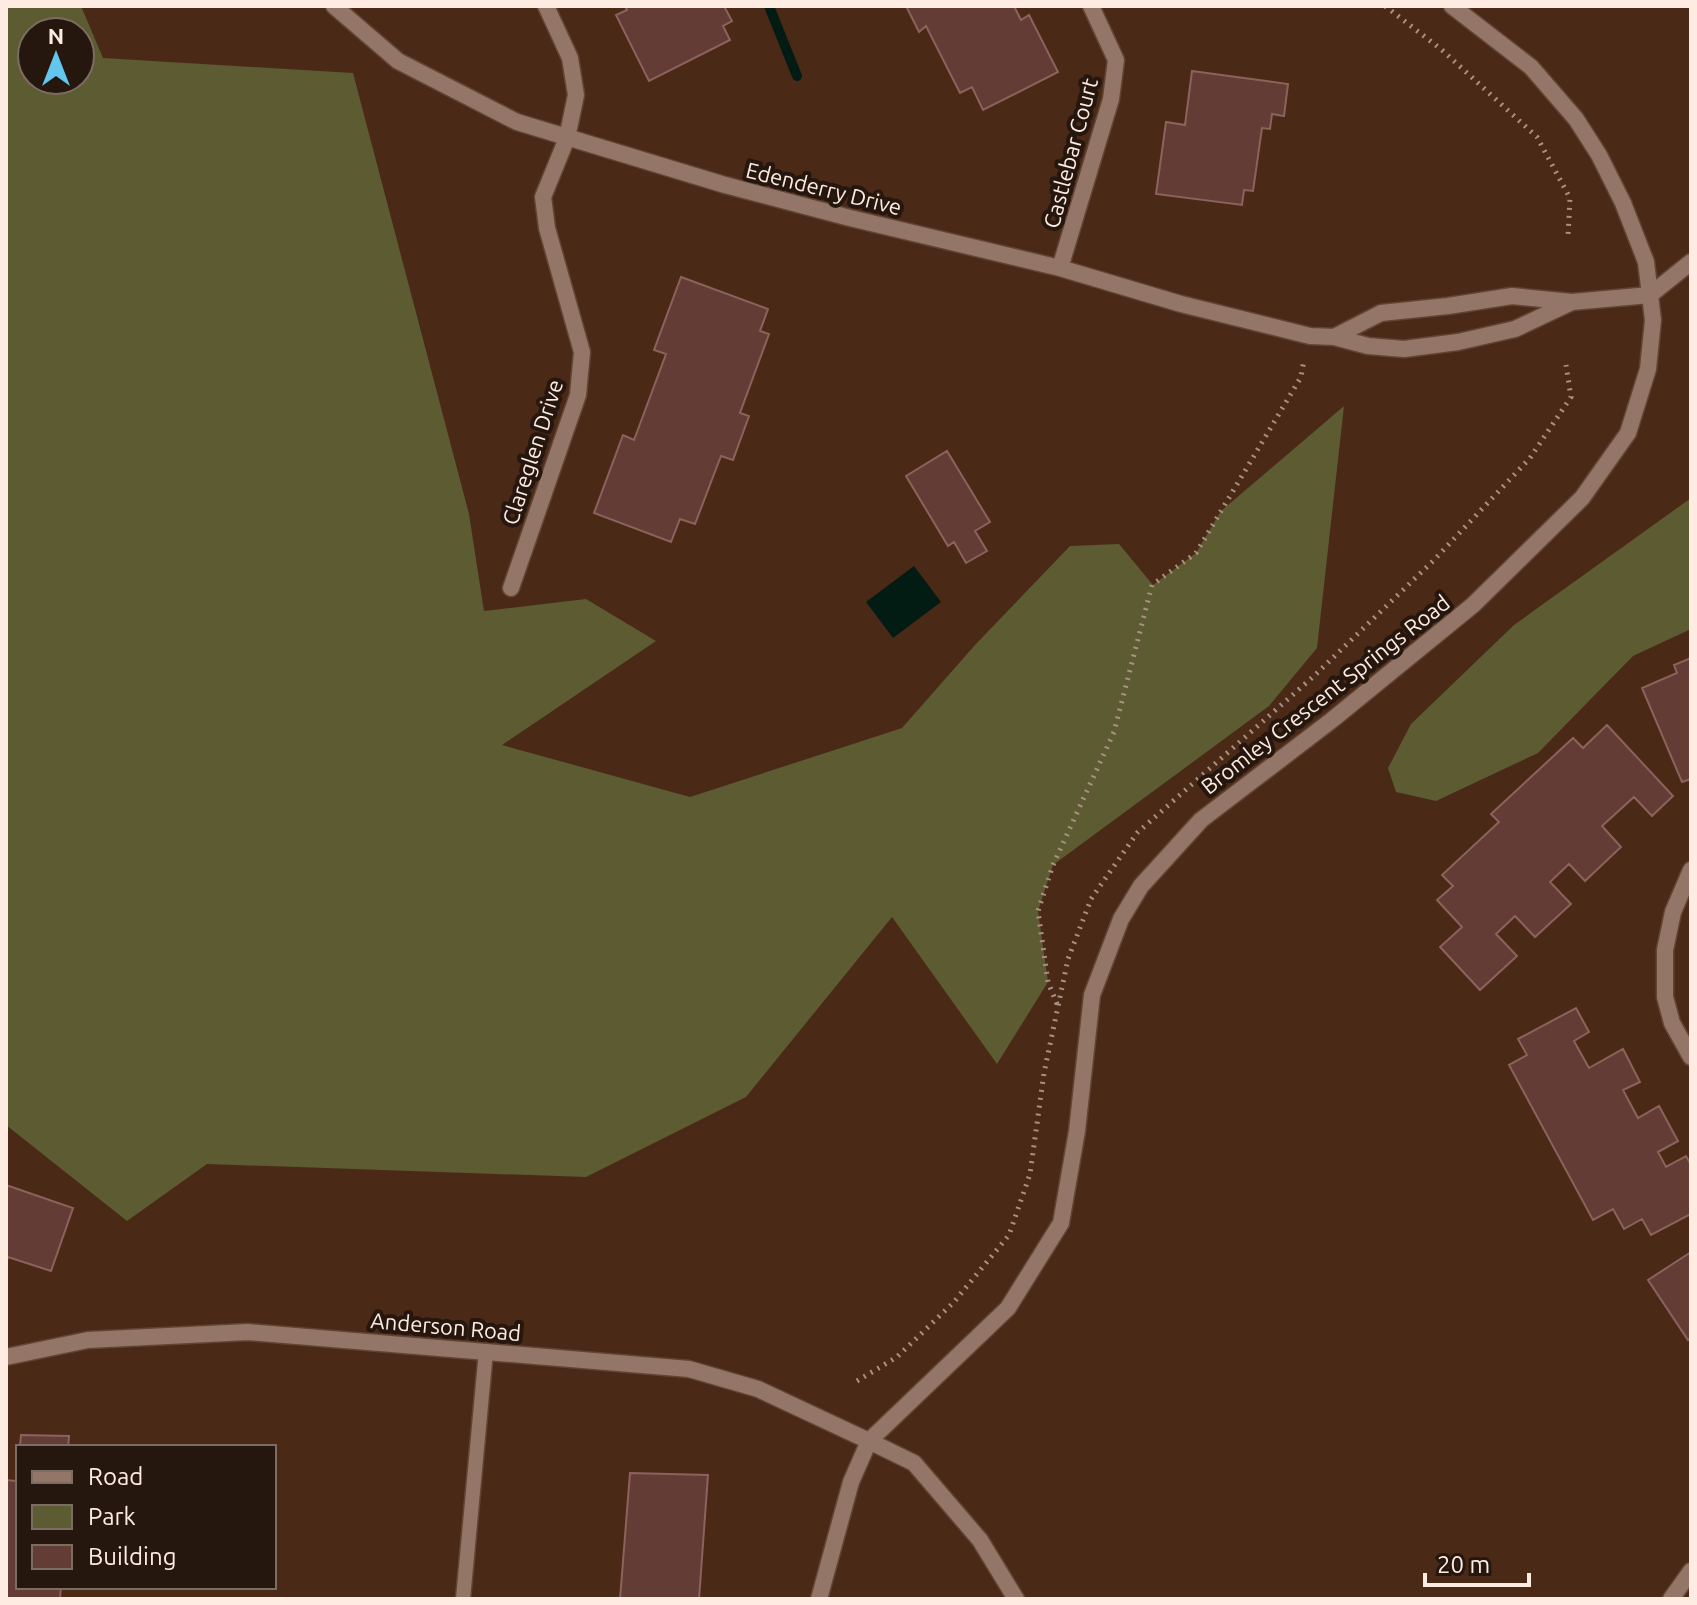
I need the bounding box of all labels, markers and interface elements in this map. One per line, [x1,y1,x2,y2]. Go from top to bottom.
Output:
north arrow [16,16,96,96]
text: N [48,23,64,48]
street label: Castlebar Court [1038,75,1102,231]
street label: Edenderry Drive [744,157,904,219]
street label: Clareglen Drive [497,376,567,528]
street label: Bromley Crescent Springs Road [1196,589,1454,799]
street label: Anderson Road [370,1307,522,1345]
legend [16,1445,276,1589]
text: Road [88,1463,143,1490]
text: Park [88,1503,136,1530]
scale bar [1425,1537,1529,1587]
text: Building [88,1543,176,1570]
text: 20 m [1437,1551,1490,1578]

